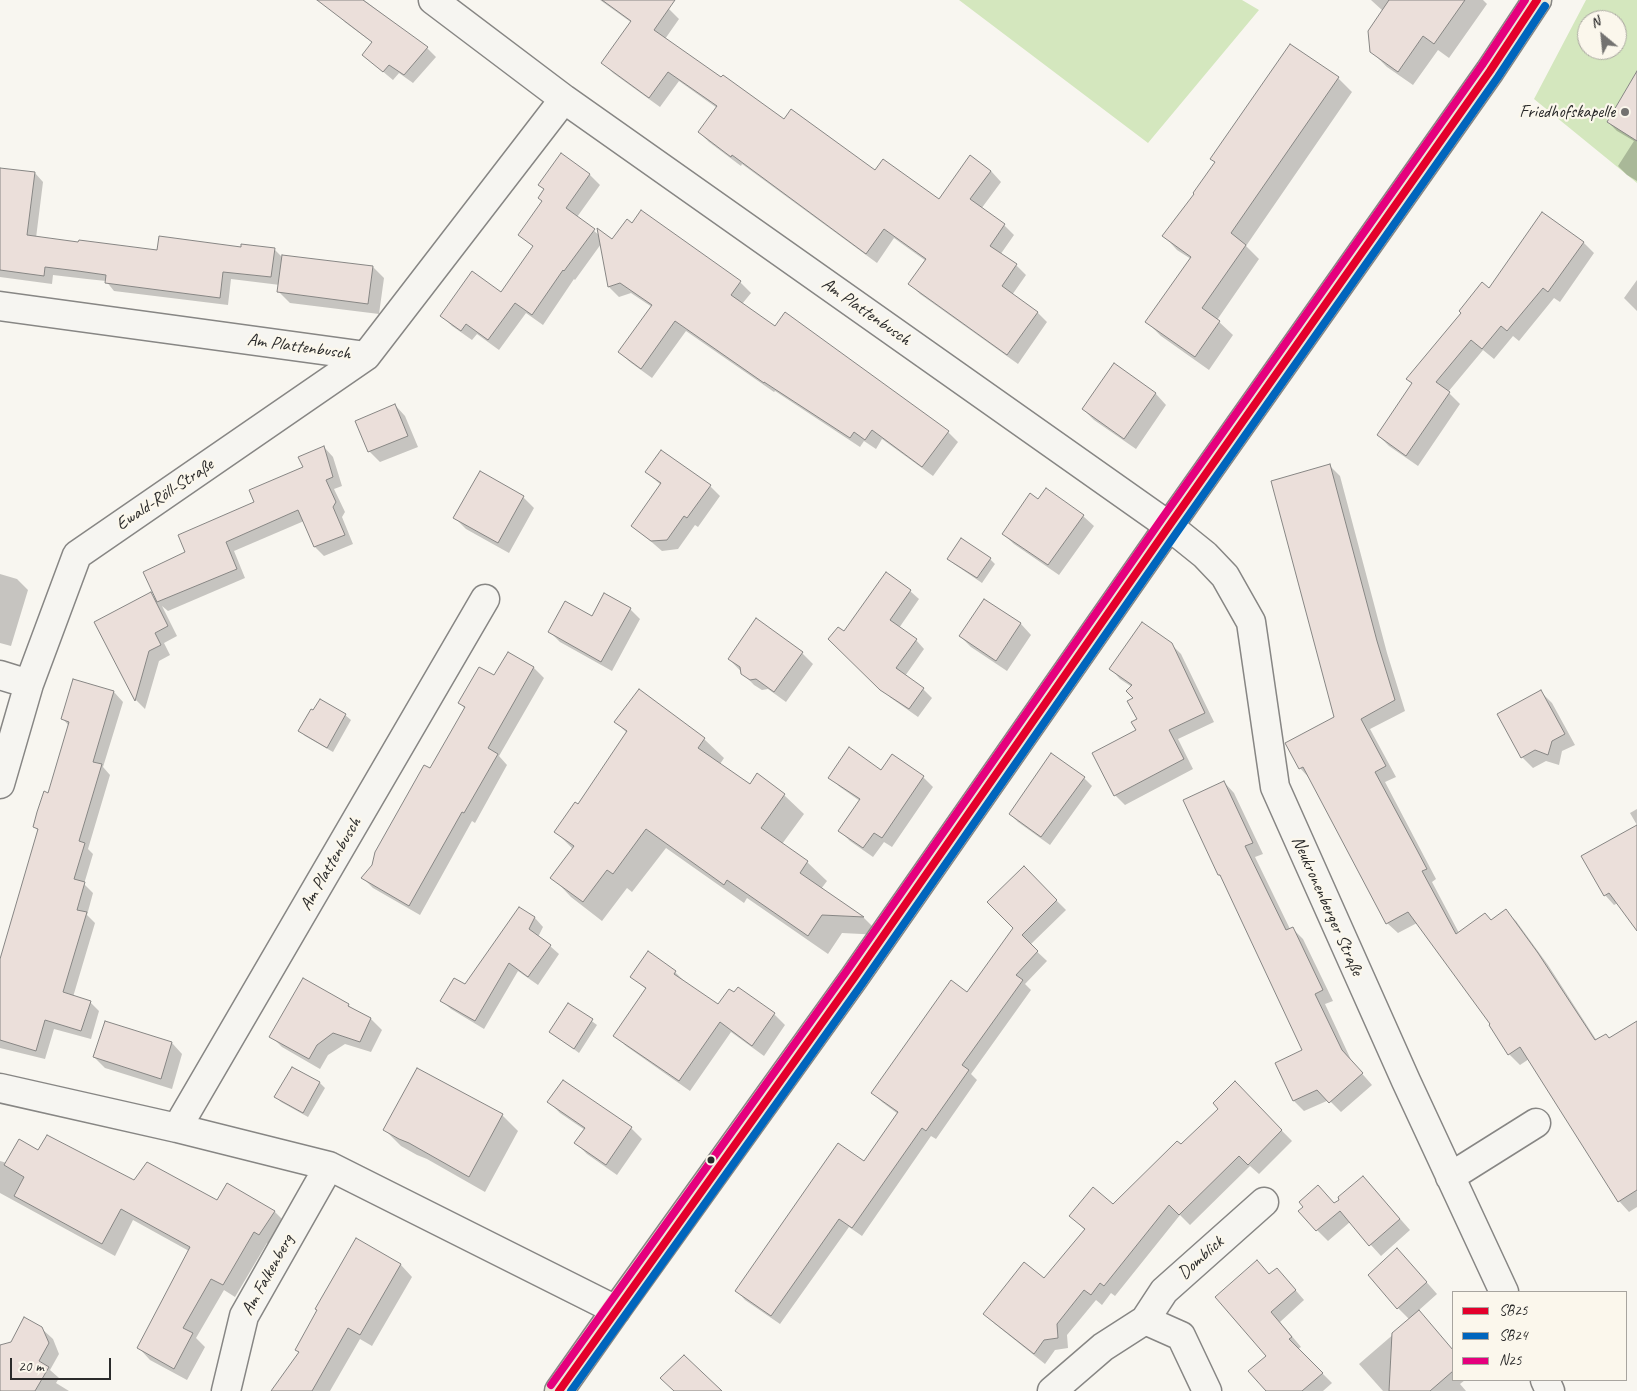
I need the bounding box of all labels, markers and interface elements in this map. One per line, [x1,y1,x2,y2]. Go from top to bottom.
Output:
north arrow [1577,10,1627,60]
text: N [1587,13,1603,32]
place label: Friedhofskapelle [1519,101,1615,123]
marker: Friedhofskapelle [1619,106,1631,118]
street label: Am Plattenbusch [817,273,915,351]
street label: Am Plattenbusch [246,329,352,365]
street label: Ewald-Röll-Straße [112,454,218,536]
street label: Am Plattenbusch [296,814,366,914]
street label: Neukronenberger Straße [1287,833,1367,979]
unlabelled marker [706,1155,716,1165]
street label: Am Falkenberg [237,1231,299,1319]
street label: Domblick [1174,1232,1228,1284]
legend [1452,1291,1627,1381]
text: SB25 [1499,1301,1527,1320]
text: SB24 [1499,1326,1527,1345]
scale bar [12,1348,114,1380]
text: N25 [1499,1351,1522,1370]
text: 20 m [18,1357,44,1376]

